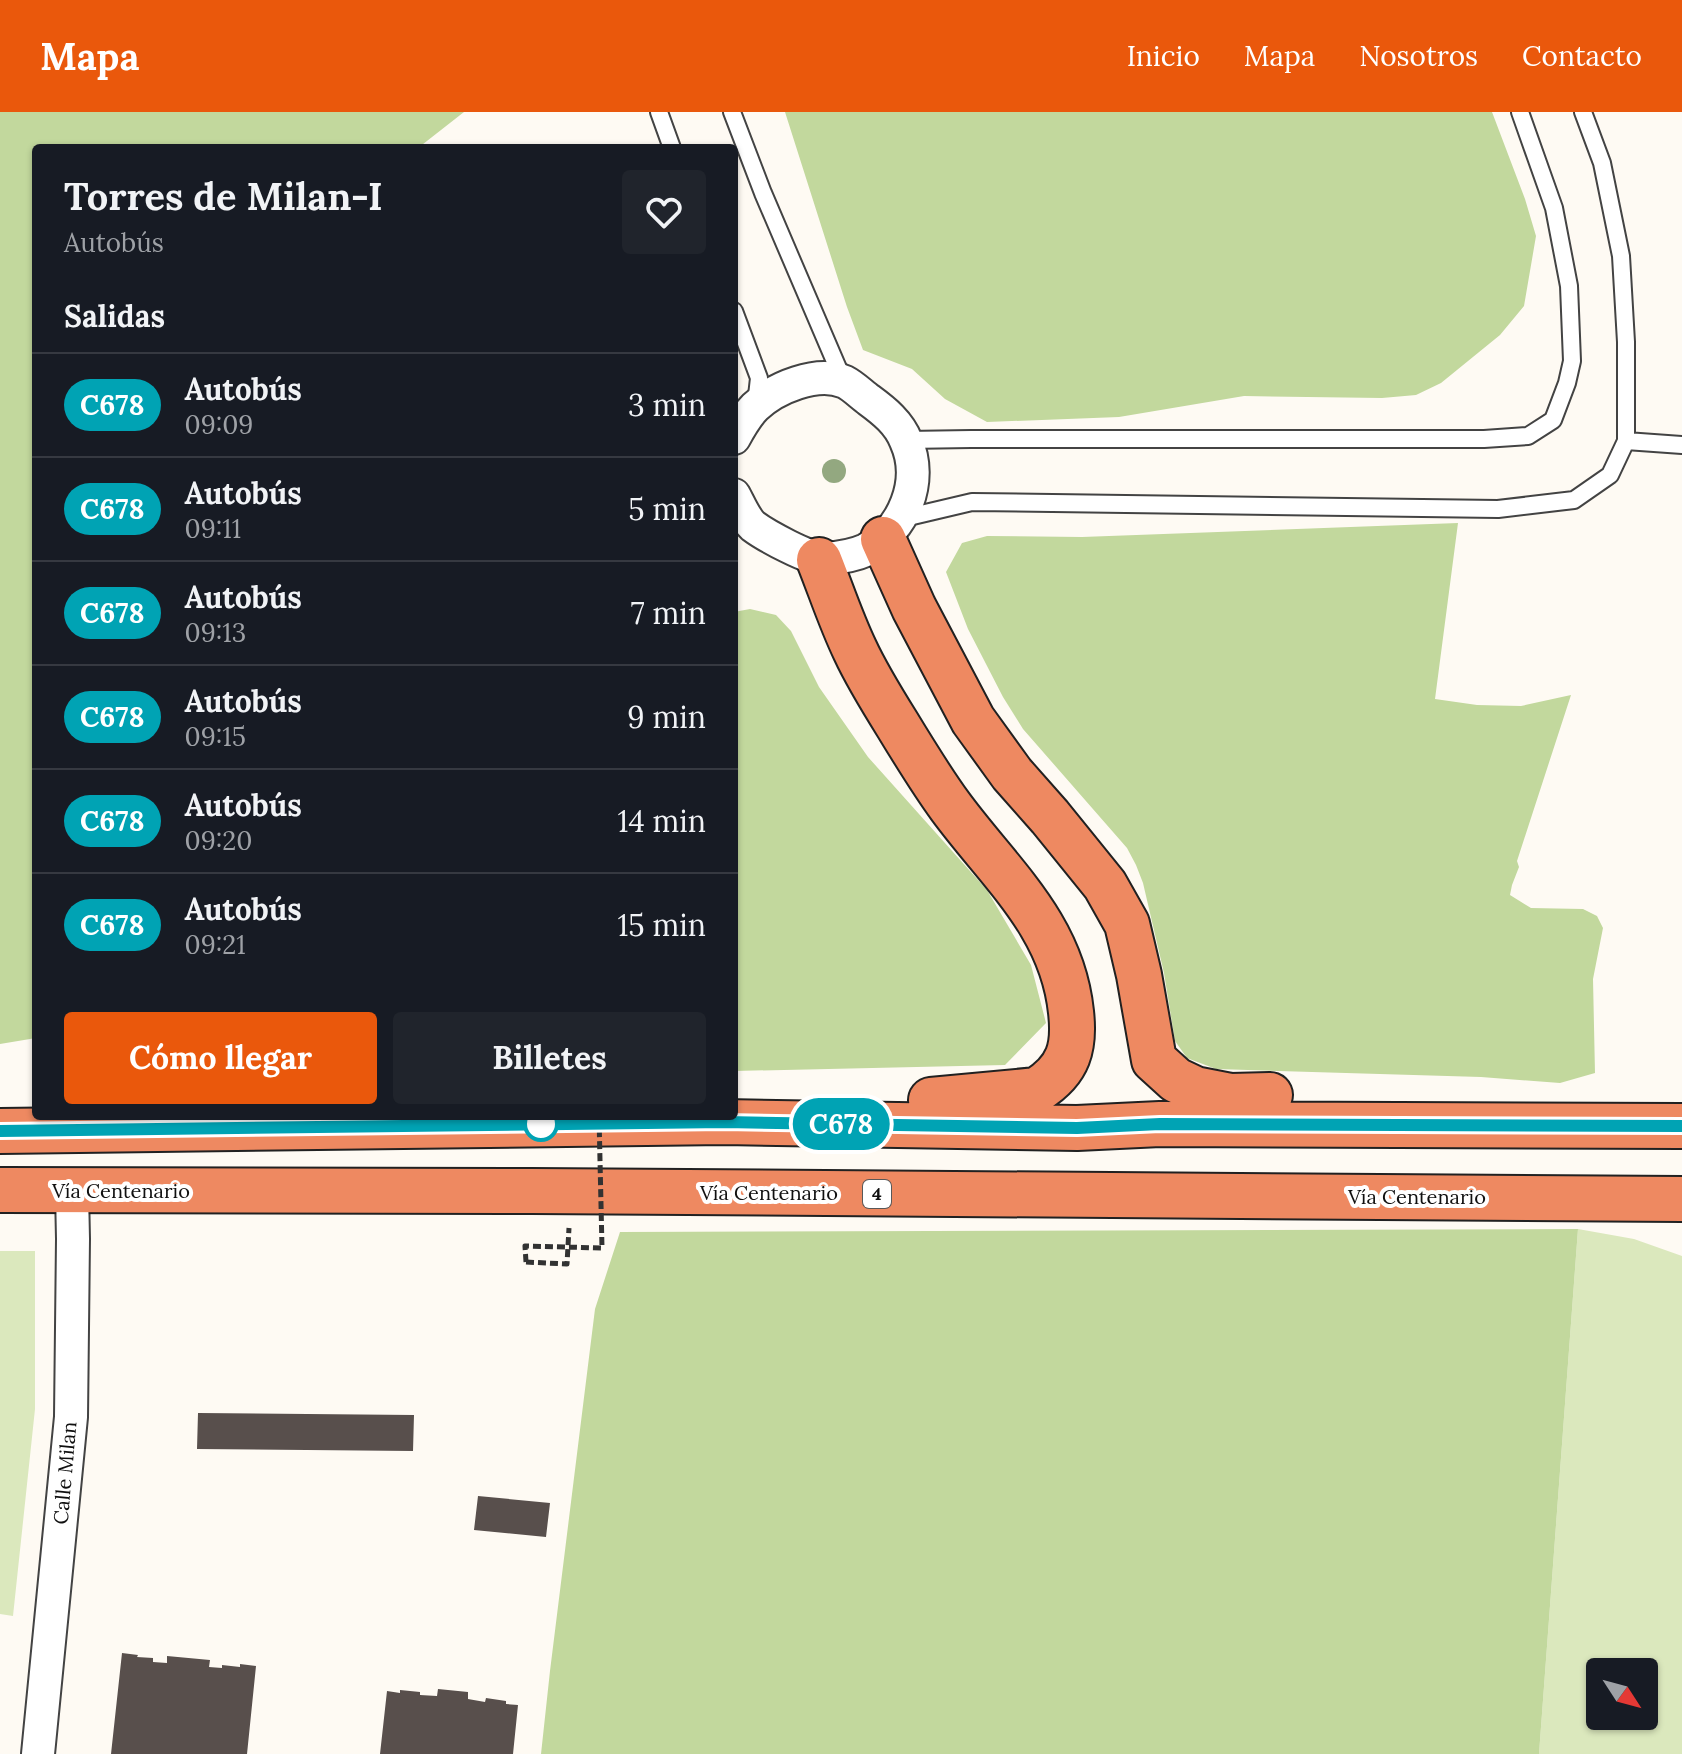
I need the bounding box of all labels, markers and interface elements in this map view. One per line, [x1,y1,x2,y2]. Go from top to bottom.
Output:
text: Mapa [40,32,139,80]
text: Inicio [1127,38,1200,74]
text: Mapa [1244,38,1315,74]
text: Nosotros [1359,38,1478,74]
text: Contacto [1522,38,1642,74]
button: heart [622,170,706,254]
text: Torres de Milan-I [64,172,383,220]
text: Autobús [64,226,164,259]
text: Salidas [64,297,165,335]
text: Autobús [185,370,302,408]
text: 3 min [628,386,706,424]
text: C678 [80,387,145,423]
text: 09:09 [185,408,253,441]
text: Autobús [185,474,302,512]
text: 5 min [628,490,706,528]
text: C678 [80,491,145,527]
text: 09:11 [185,512,241,545]
text: Autobús [185,578,302,616]
text: 7 min [631,594,706,632]
text: C678 [80,595,145,631]
text: 09:13 [185,616,246,649]
text: Autobús [185,682,302,720]
text: 9 min [627,698,706,736]
text: C678 [80,699,145,735]
text: 09:15 [185,720,246,753]
text: Autobús [185,786,302,824]
text: 14 min [617,802,706,840]
text: C678 [80,803,145,839]
text: 09:20 [185,824,252,857]
text: Autobús [185,890,302,928]
text: 15 min [617,906,706,944]
text: C678 [80,907,145,943]
text: 09:21 [185,928,246,961]
button: Cómo llegar [64,1012,377,1104]
button: Billetes [393,1012,706,1104]
line badge: C678 [785,1098,897,1150]
text: C678 [809,1106,873,1142]
unlabelled marker [524,1107,558,1141]
street label: Vía Centenario [51,1178,190,1203]
street label: Vía Centenario [699,1180,838,1205]
road number: 4 [863,1180,891,1208]
street label: Vía Centenario [1347,1184,1486,1209]
street label: Calle Milan [48,1420,81,1525]
north arrow [1586,1658,1658,1730]
map controls [1586,1658,1658,1730]

